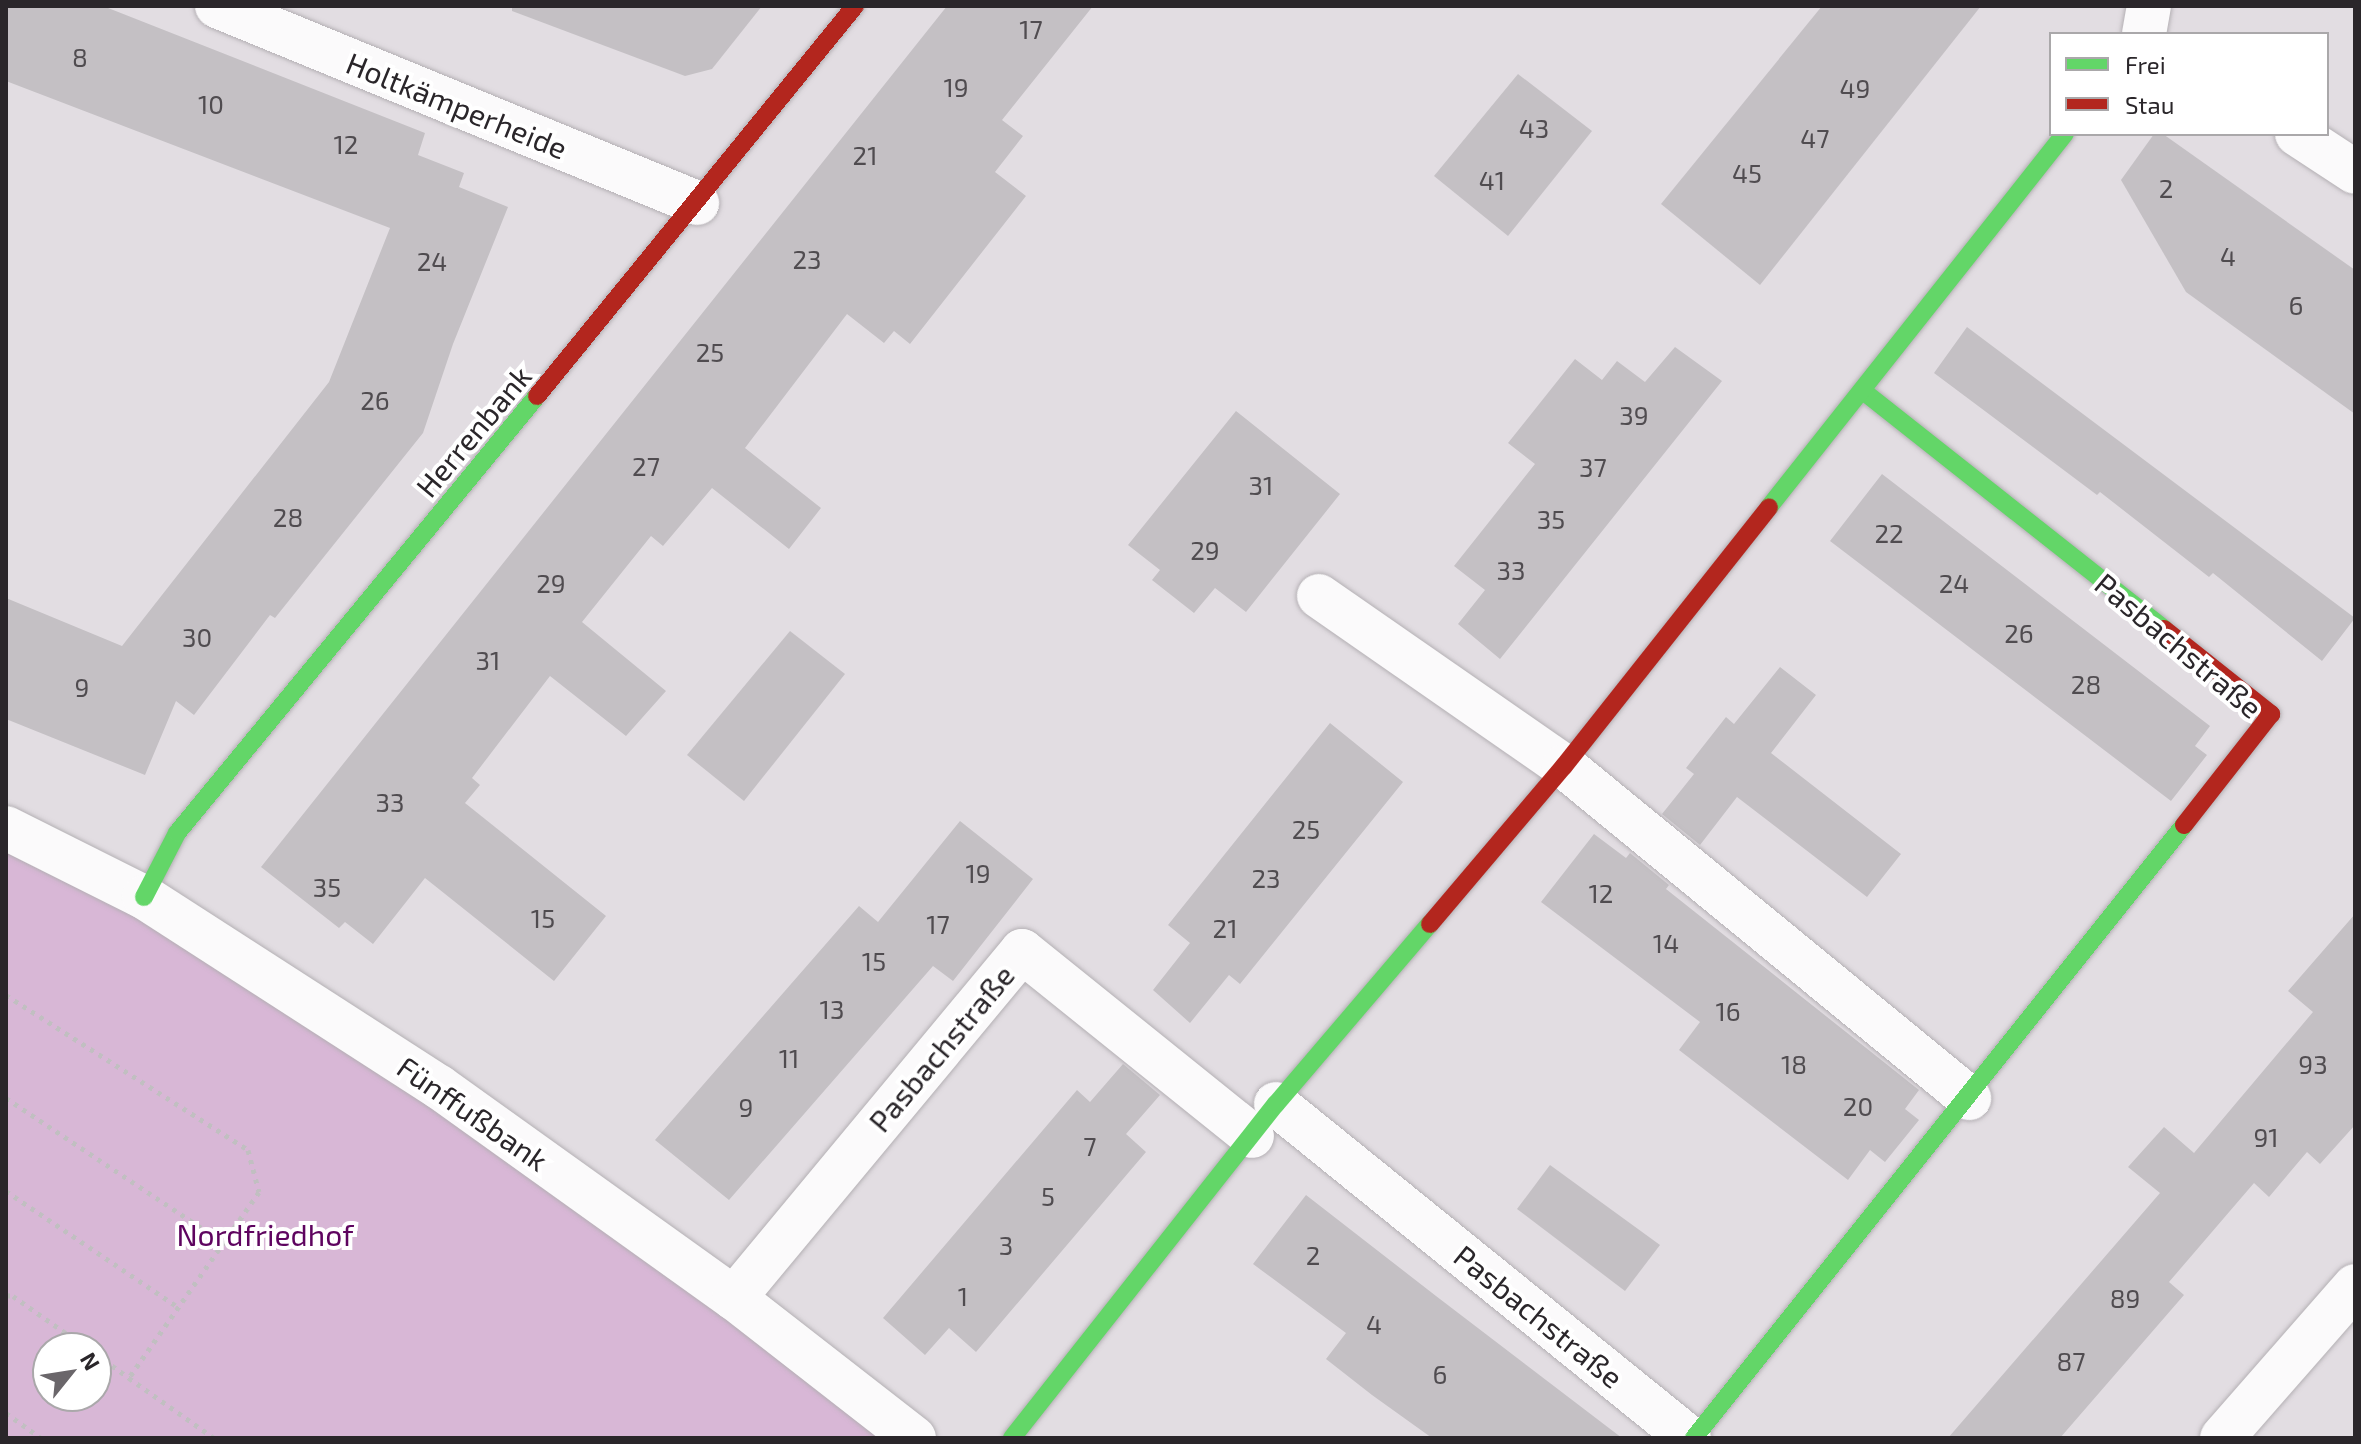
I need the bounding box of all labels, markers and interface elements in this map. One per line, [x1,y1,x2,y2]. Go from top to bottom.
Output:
house number: 17 [1019,13,1043,45]
legend [2049,32,2329,136]
house number: 8 [72,41,88,73]
street label: Holtkämperheide [341,44,573,166]
text: Frei [2125,50,2166,79]
house number: 19 [943,71,969,103]
house number: 49 [1840,72,1870,104]
house number: 10 [198,88,224,120]
text: Stau [2125,90,2174,119]
house number: 43 [1519,112,1549,144]
house number: 47 [1800,122,1830,154]
house number: 12 [334,128,358,160]
house number: 21 [853,139,877,171]
house number: 45 [1732,157,1762,189]
house number: 41 [1479,164,1505,196]
house number: 2 [2159,172,2173,204]
house number: 4 [2220,240,2236,272]
house number: 23 [792,243,822,275]
house number: 24 [417,245,447,277]
house number: 6 [2289,289,2303,321]
house number: 25 [696,336,724,368]
street label: Herrenbank [408,358,538,504]
house number: 26 [360,384,390,416]
house number: 39 [1619,399,1649,431]
house number: 27 [632,450,660,482]
house number: 37 [1579,451,1607,483]
house number: 31 [1249,469,1273,501]
house number: 28 [273,501,303,533]
house number: 35 [1537,503,1565,535]
house number: 22 [1874,517,1904,549]
house number: 29 [1190,534,1220,566]
house number: 33 [1497,554,1525,586]
street label: Pasbachstraße [2088,565,2270,725]
house number: 29 [536,567,566,599]
house number: 24 [1939,567,1969,599]
house number: 26 [2004,617,2034,649]
house number: 30 [182,621,212,653]
house number: 31 [476,644,500,676]
house number: 28 [2071,668,2101,700]
house number: 9 [75,671,89,703]
house number: 33 [376,786,404,818]
house number: 25 [1292,813,1320,845]
house number: 19 [965,857,991,889]
house number: 23 [1251,862,1281,894]
house number: 35 [313,871,341,903]
house number: 12 [1589,877,1613,909]
house number: 15 [531,902,555,934]
house number: 17 [926,908,950,940]
house number: 21 [1213,912,1237,944]
house number: 14 [1653,927,1679,959]
house number: 15 [862,945,886,977]
street label: Pasbachstraße [861,957,1021,1139]
house number: 13 [820,993,844,1025]
house number: 16 [1715,995,1741,1027]
house number: 11 [779,1042,799,1074]
street label: Fünffußbank [391,1048,555,1178]
house number: 18 [1781,1048,1807,1080]
house number: 93 [2298,1048,2328,1080]
house number: 20 [1843,1090,1873,1122]
house number: 9 [739,1091,753,1123]
house number: 91 [2253,1121,2279,1153]
house number: 7 [1083,1130,1097,1162]
house number: 5 [1041,1180,1055,1212]
park label: Nordfriedhof [176,1216,354,1252]
house number: 3 [999,1229,1013,1261]
street label: Pasbachstraße [1447,1237,1631,1395]
house number: 2 [1306,1239,1320,1271]
house number: 1 [958,1280,968,1312]
house number: 89 [2110,1282,2140,1314]
house number: 4 [1366,1308,1382,1340]
north arrow [32,1332,112,1412]
house number: 87 [2056,1345,2086,1377]
text: N [76,1348,106,1374]
house number: 6 [1433,1358,1447,1390]

